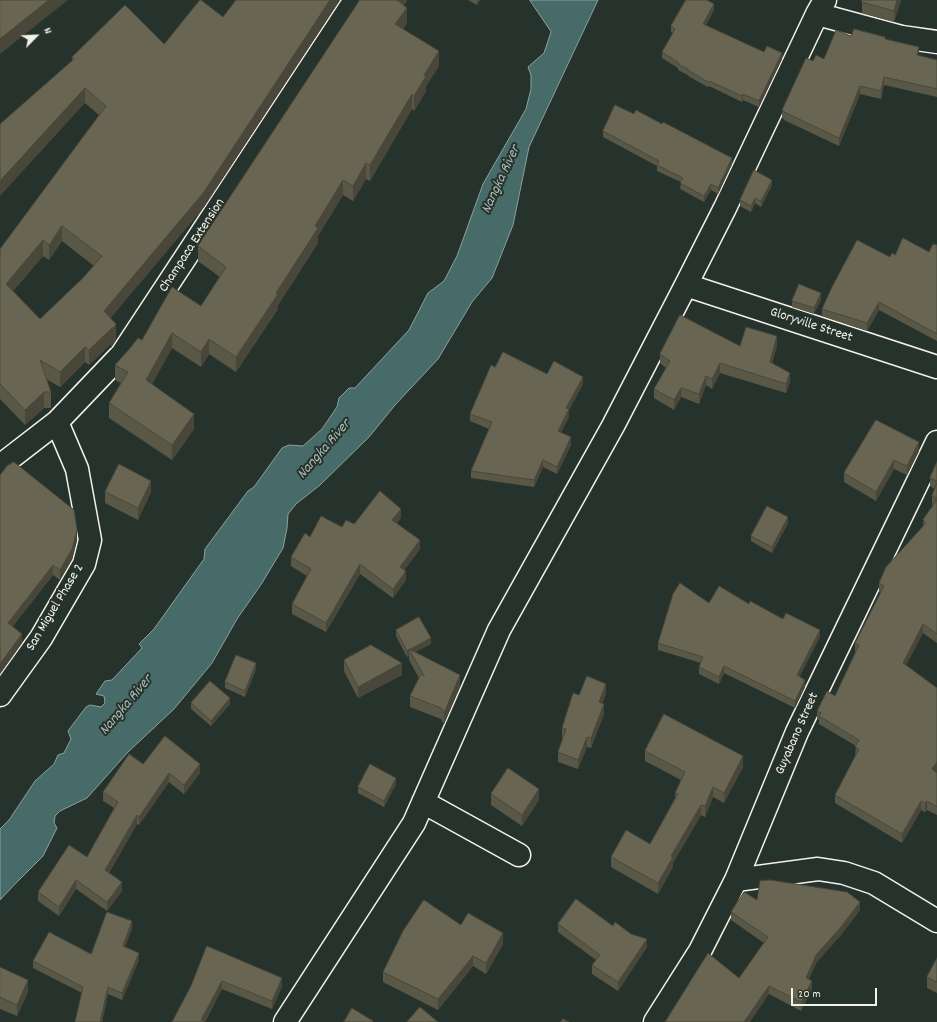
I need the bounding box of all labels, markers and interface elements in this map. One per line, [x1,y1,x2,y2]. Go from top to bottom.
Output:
north arrow [16,16,56,56]
text: N [39,25,55,37]
water label: Nangka River [478,143,526,217]
street label: Champaca Extension [156,196,230,296]
street label: Gloryville Street [768,305,854,347]
water label: Nangka River [294,417,356,483]
street label: San Miguel Phase 2 [23,561,89,655]
water label: Nangka River [97,672,157,740]
street label: Guyabano Street [772,690,824,778]
scale bar [793,980,879,1006]
text: 20 m [798,986,821,1003]

